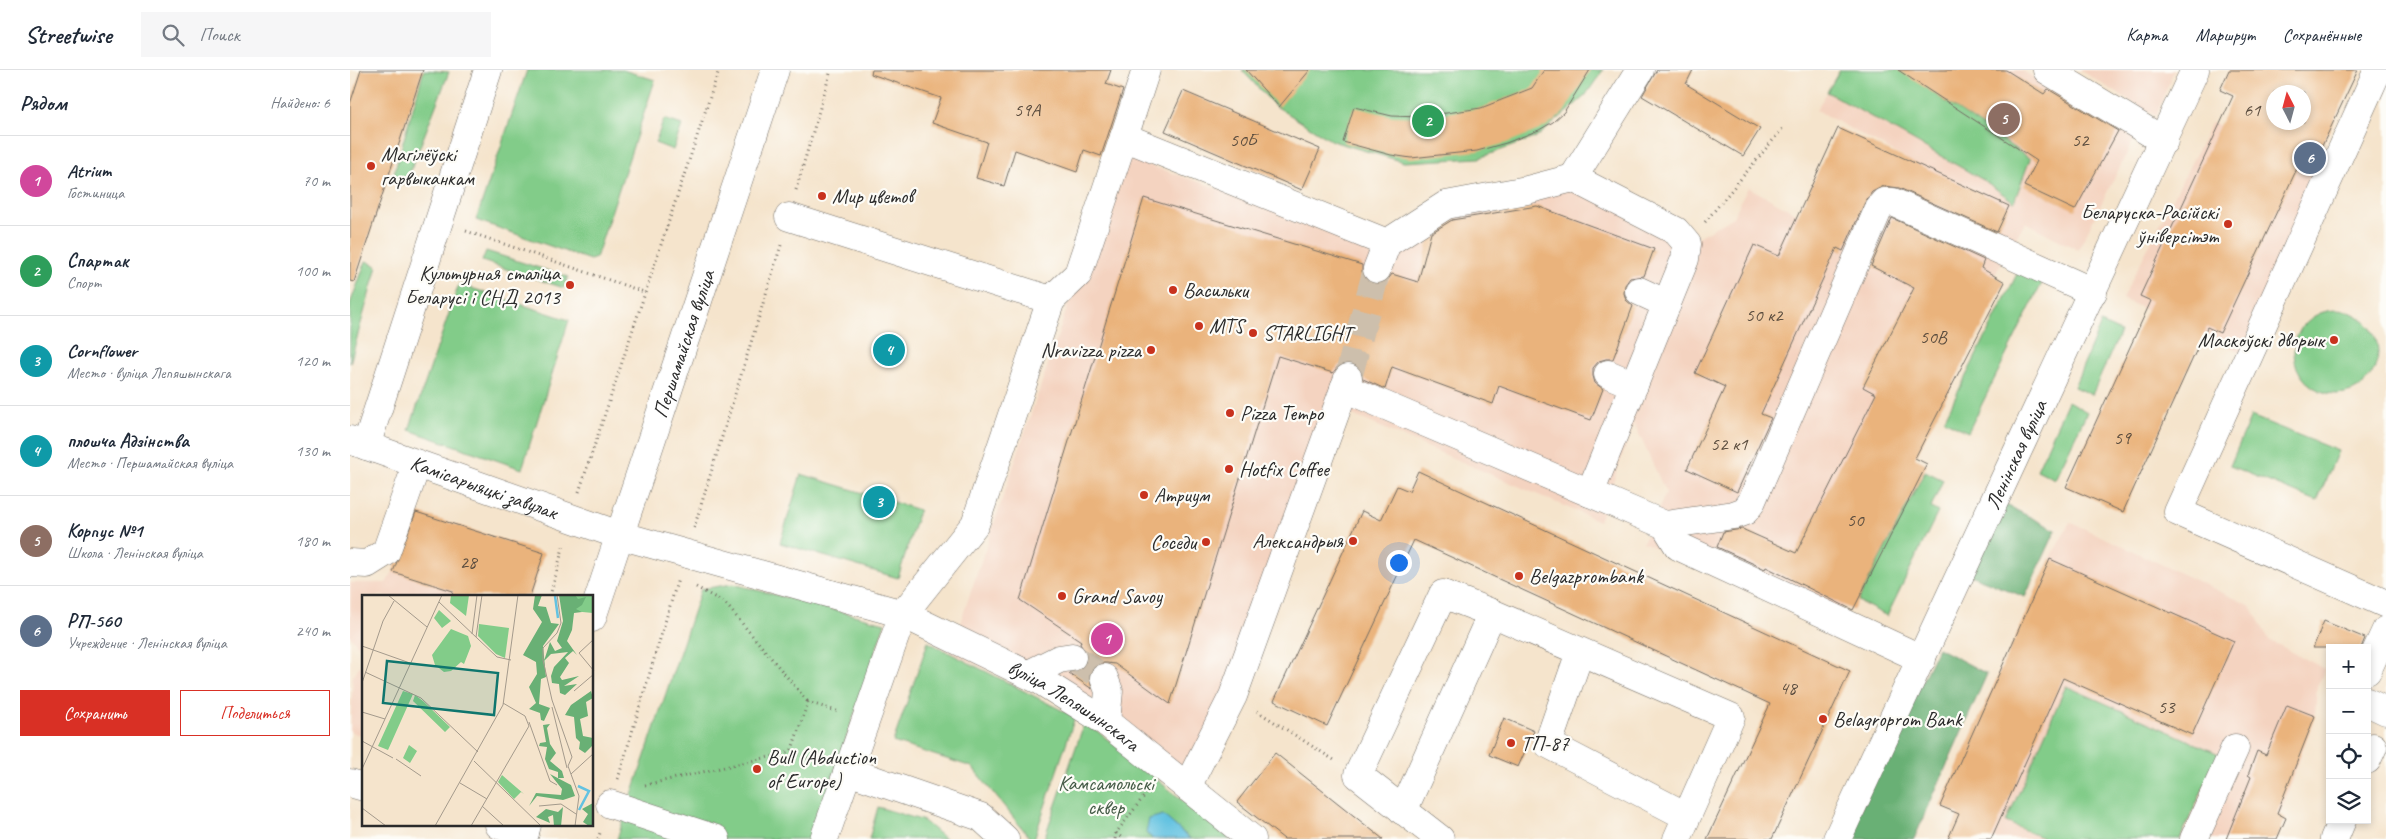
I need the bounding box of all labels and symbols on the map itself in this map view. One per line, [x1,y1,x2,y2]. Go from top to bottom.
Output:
north arrow [2266,85,2311,130]
house number: 59А [1014,98,1042,122]
house number: 61 [2243,98,2262,122]
pin: 5 [1988,100,2020,138]
pin: 2 [1412,102,1444,140]
house number: 50Б [1230,128,1260,152]
house number: 52 [2071,128,2090,152]
pin: 6 [2294,139,2326,177]
place label: Магілёўскі гарвыканкам [381,141,475,191]
marker: Магілёўскі гарвыканкам [365,160,377,172]
place label: Мир цветов [832,183,917,209]
marker: Мир цветов [816,190,828,202]
place label: Беларуска-Расійскі ўніверсітэт [2081,199,2221,249]
marker: Беларуска-Расійскі ўніверсітэт [2222,218,2234,230]
place label: Культурная сталіца Беларусі і СНД 2013 [405,260,562,310]
street label: Першамайская вуліца [647,265,721,421]
place label: Васильки [1183,277,1251,303]
marker: Культурная сталіца Беларусі і СНД 2013 [564,279,576,291]
marker: Васильки [1167,284,1179,296]
house number: 50 к2 [1745,303,1784,327]
place label: MTS [1209,313,1247,339]
marker: MTS [1193,320,1205,332]
place label: STARLIGHT [1263,320,1356,346]
house number: 50В [1920,325,1948,349]
marker: STARLIGHT [1247,327,1259,339]
place label: Маскоўскі дворык [2198,327,2326,353]
pin: 4 [873,331,905,369]
marker: Маскоўскі дворык [2328,334,2340,346]
place label: Nravizza pizza [1040,337,1143,363]
marker: Nravizza pizza [1145,344,1157,356]
street label: Ленінская вуліца [1979,394,2053,514]
place label: Pizza Tempo [1240,400,1325,426]
marker: Pizza Tempo [1224,407,1236,419]
house number: 59 [2113,426,2132,450]
house number: 52 к1 [1710,432,1749,456]
street label: Камісарыяцкі завулак [407,449,563,526]
place label: Hotfix Coffee [1239,456,1331,482]
marker: Hotfix Coffee [1223,463,1235,475]
place label: Атриум [1154,482,1211,508]
pin: 3 [863,483,895,521]
marker: Атриум [1138,489,1150,501]
house number: 50 [1846,508,1865,532]
place label: Александрыя [1252,528,1344,554]
place label: Соседи [1150,529,1199,555]
marker: Александрыя [1347,535,1359,547]
marker: Соседи [1200,536,1212,548]
house number: 28 [459,550,479,574]
your location [1386,550,1412,576]
place label: Belgazprombank [1529,563,1644,589]
marker: Belgazprombank [1513,570,1525,582]
place label: Grand Savoy [1072,583,1164,609]
marker: Grand Savoy [1056,590,1068,602]
inset map [362,595,594,826]
pin: 1 [1091,620,1123,658]
street label: вуліца Лепяшынскага [1004,654,1146,758]
house number: 48 [1779,676,1799,700]
house number: 53 [2157,695,2176,719]
place label: Belagroprom Bank [1833,706,1963,732]
marker: Belagroprom Bank [1817,713,1829,725]
place label: ТП-87 [1521,730,1571,756]
marker: ТП-87 [1505,737,1517,749]
place label: Bull (Abduction of Europe) [767,744,877,794]
marker: Bull (Abduction of Europe) [751,763,763,775]
park label: Камсамольскі сквер [1058,770,1157,820]

